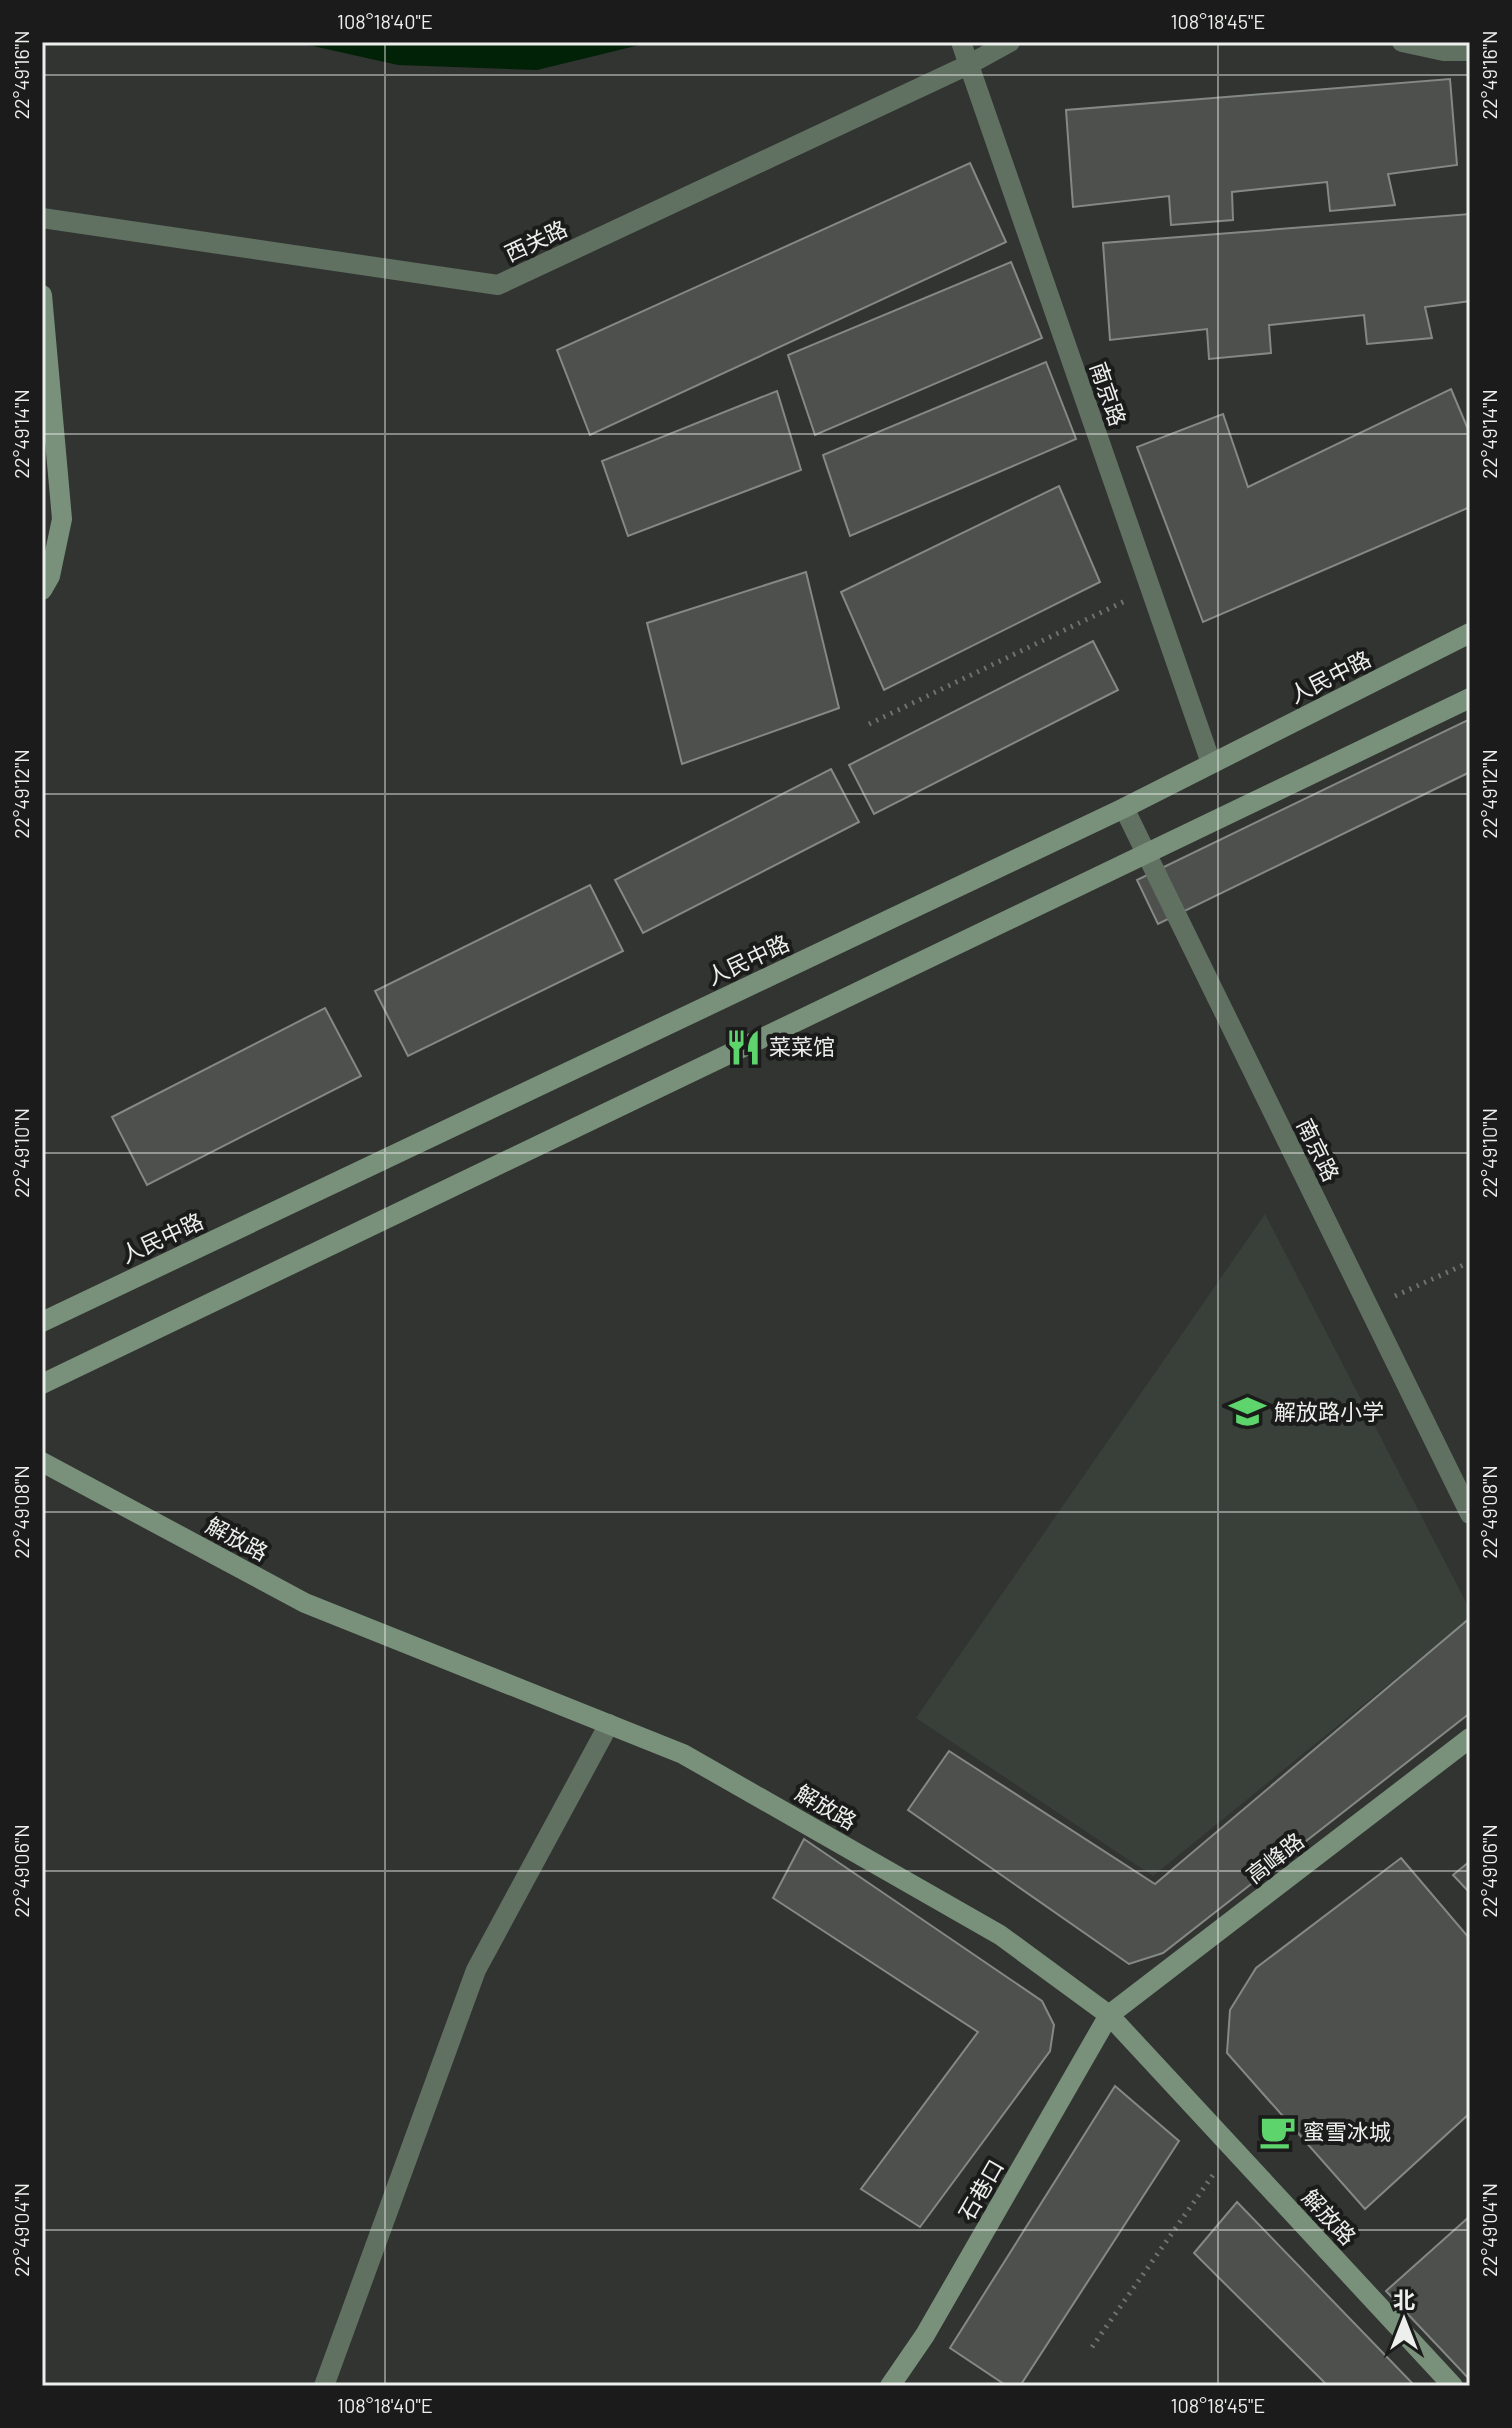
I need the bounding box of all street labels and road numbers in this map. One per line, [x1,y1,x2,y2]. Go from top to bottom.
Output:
street label: 西关路 [500,214,571,266]
street label: 南京路 [1086,358,1132,429]
street label: 人民中路 [1284,645,1375,708]
street label: 人民中路 [702,929,793,989]
street label: 南京路 [1293,1114,1345,1185]
street label: 人民中路 [116,1207,207,1267]
street label: 解放路 [202,1511,273,1565]
street label: 解放路 [791,1778,862,1834]
street label: 高峰路 [1240,1827,1308,1888]
street label: 石巷口 [952,2154,1008,2225]
street label: 解放路 [1298,2183,1362,2249]

